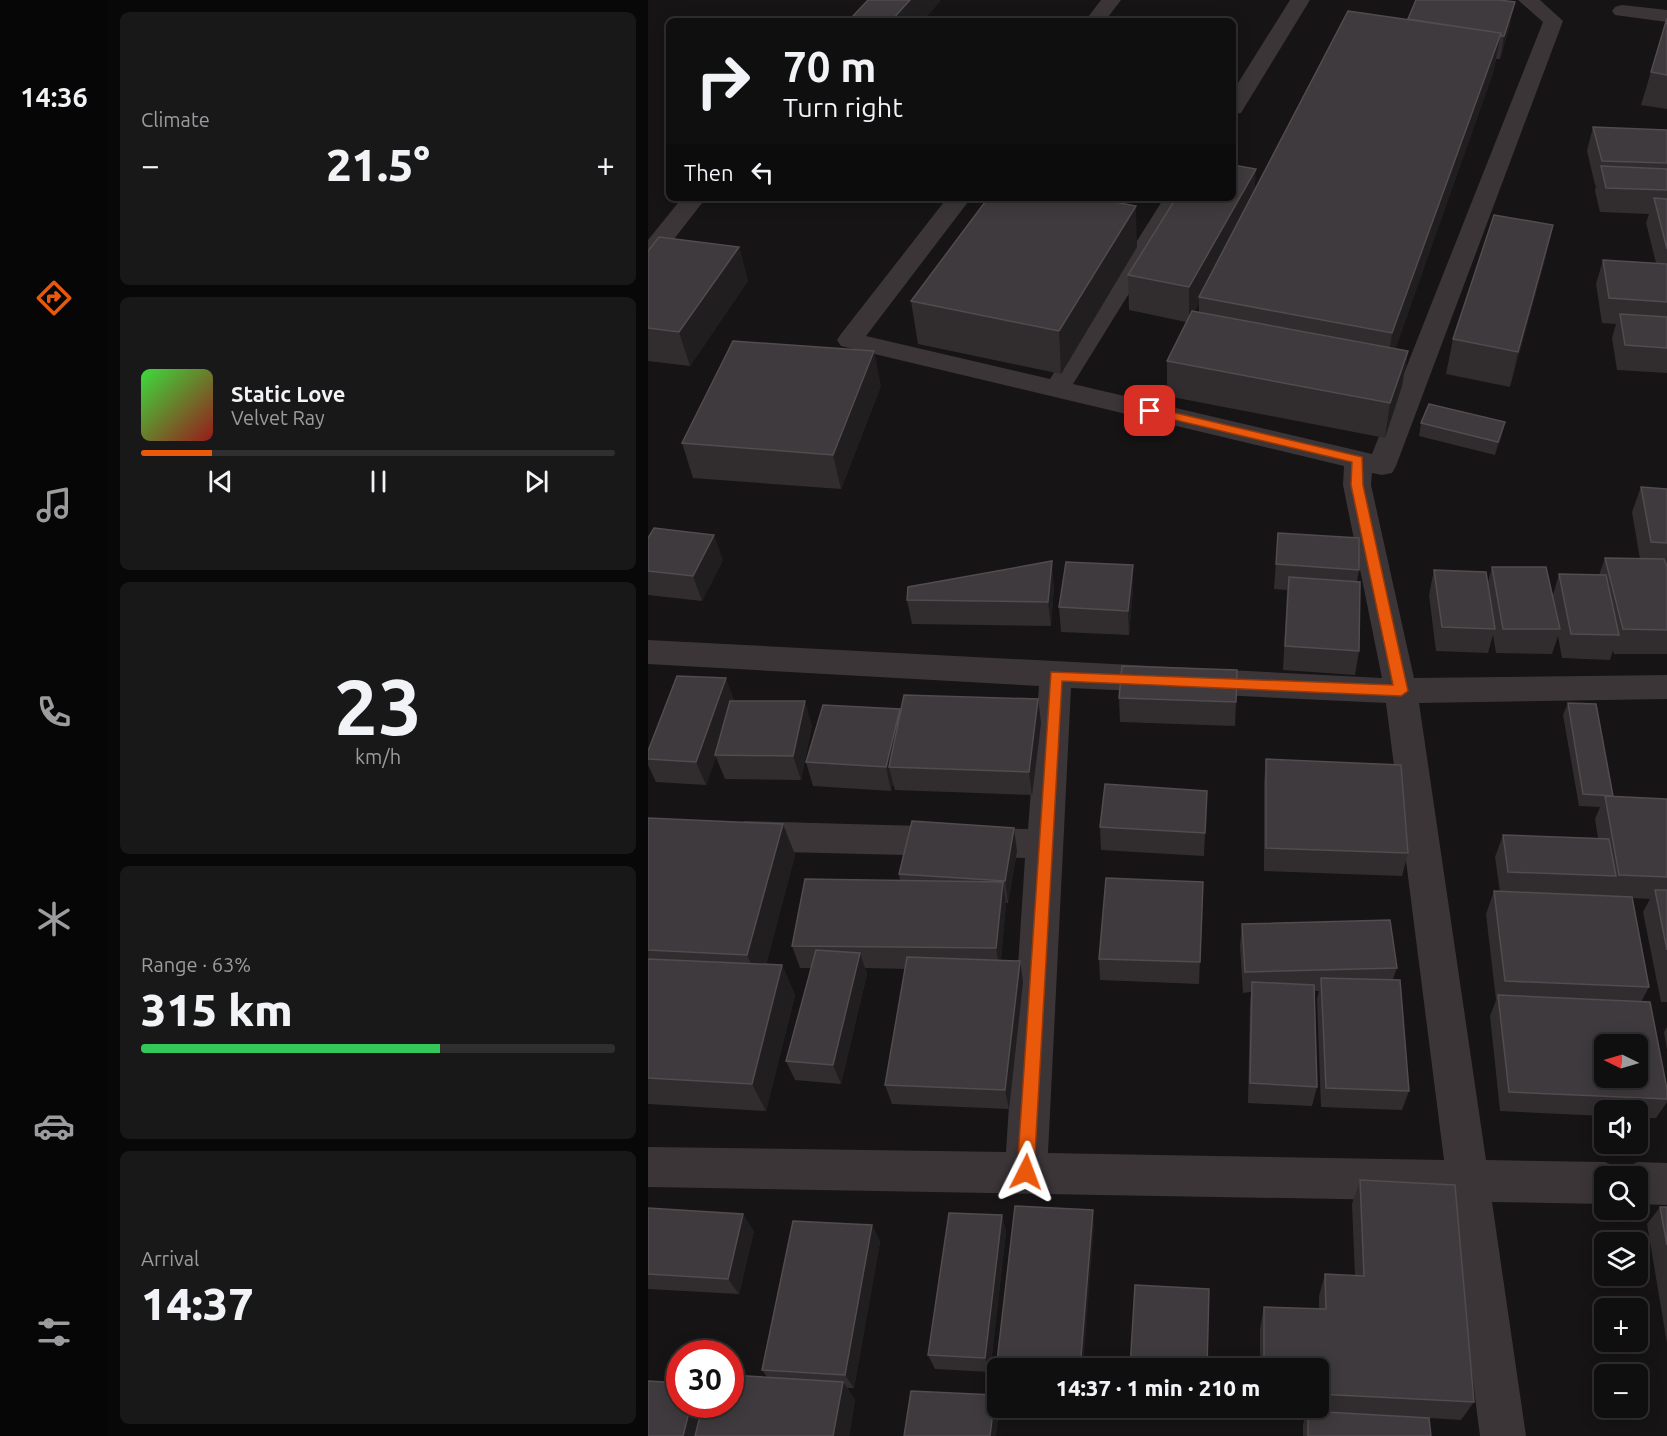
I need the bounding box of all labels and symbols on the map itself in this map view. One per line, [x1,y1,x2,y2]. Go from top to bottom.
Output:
pin [1124,385,1175,436]
north arrow [1594,1034,1648,1088]
position arrow [994,1140,1058,1204]
speed limit sign: 30 [666,1340,744,1418]

